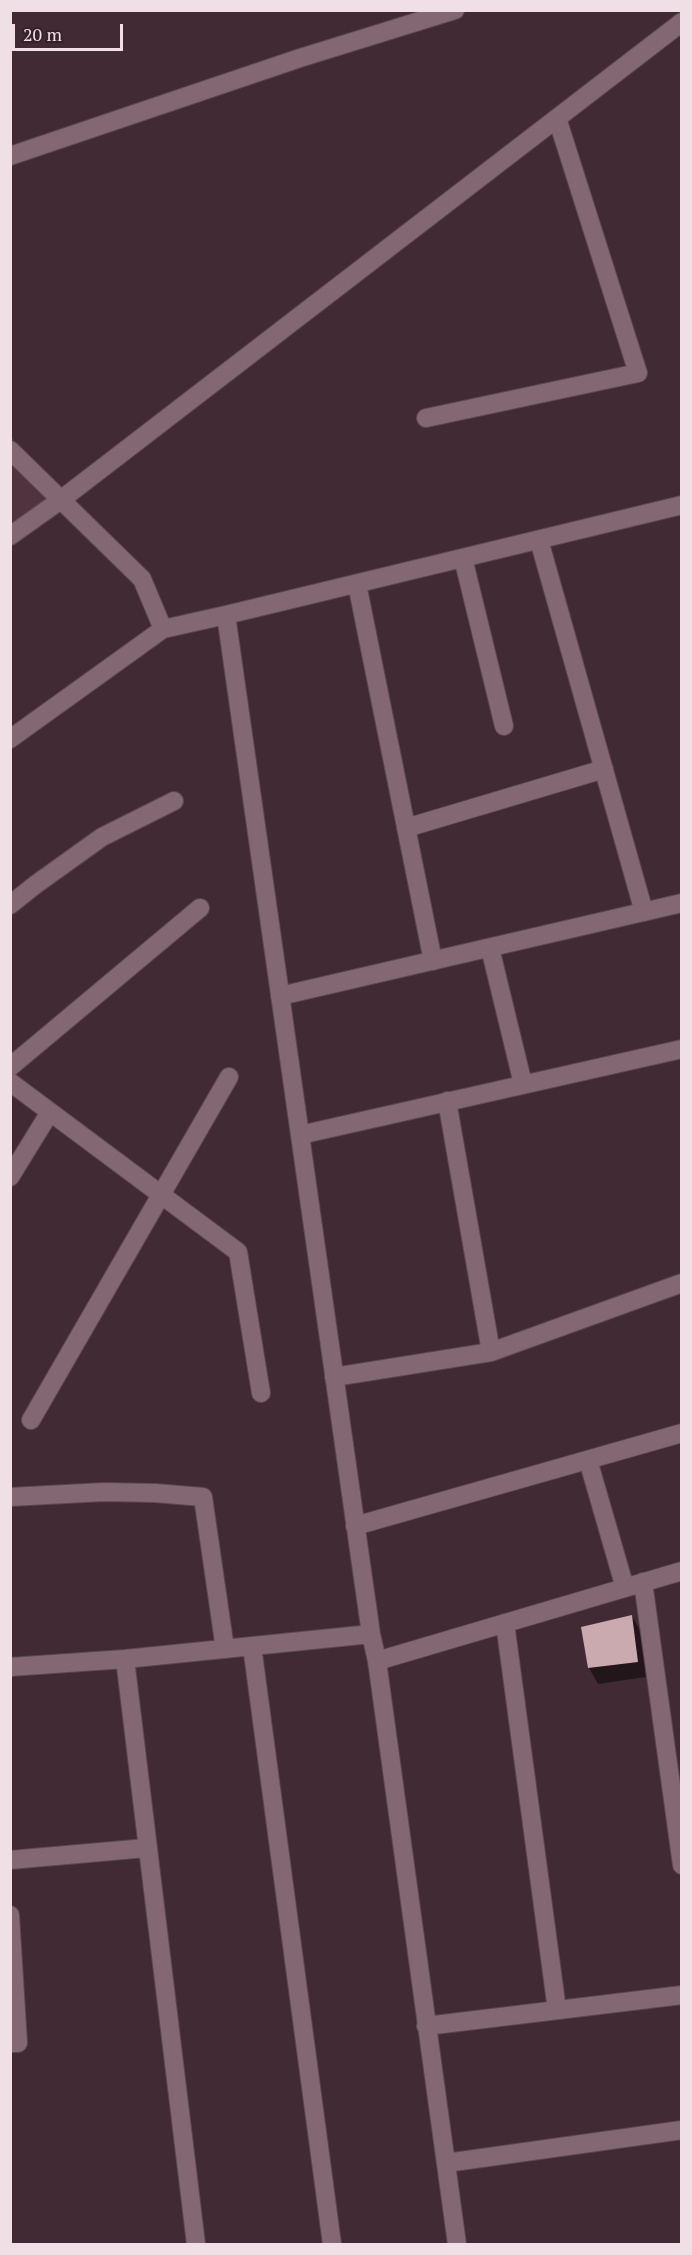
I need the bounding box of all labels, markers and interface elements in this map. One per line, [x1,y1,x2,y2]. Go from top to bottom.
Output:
scale bar [15,12,126,50]
text: 20 m [23,22,62,46]

